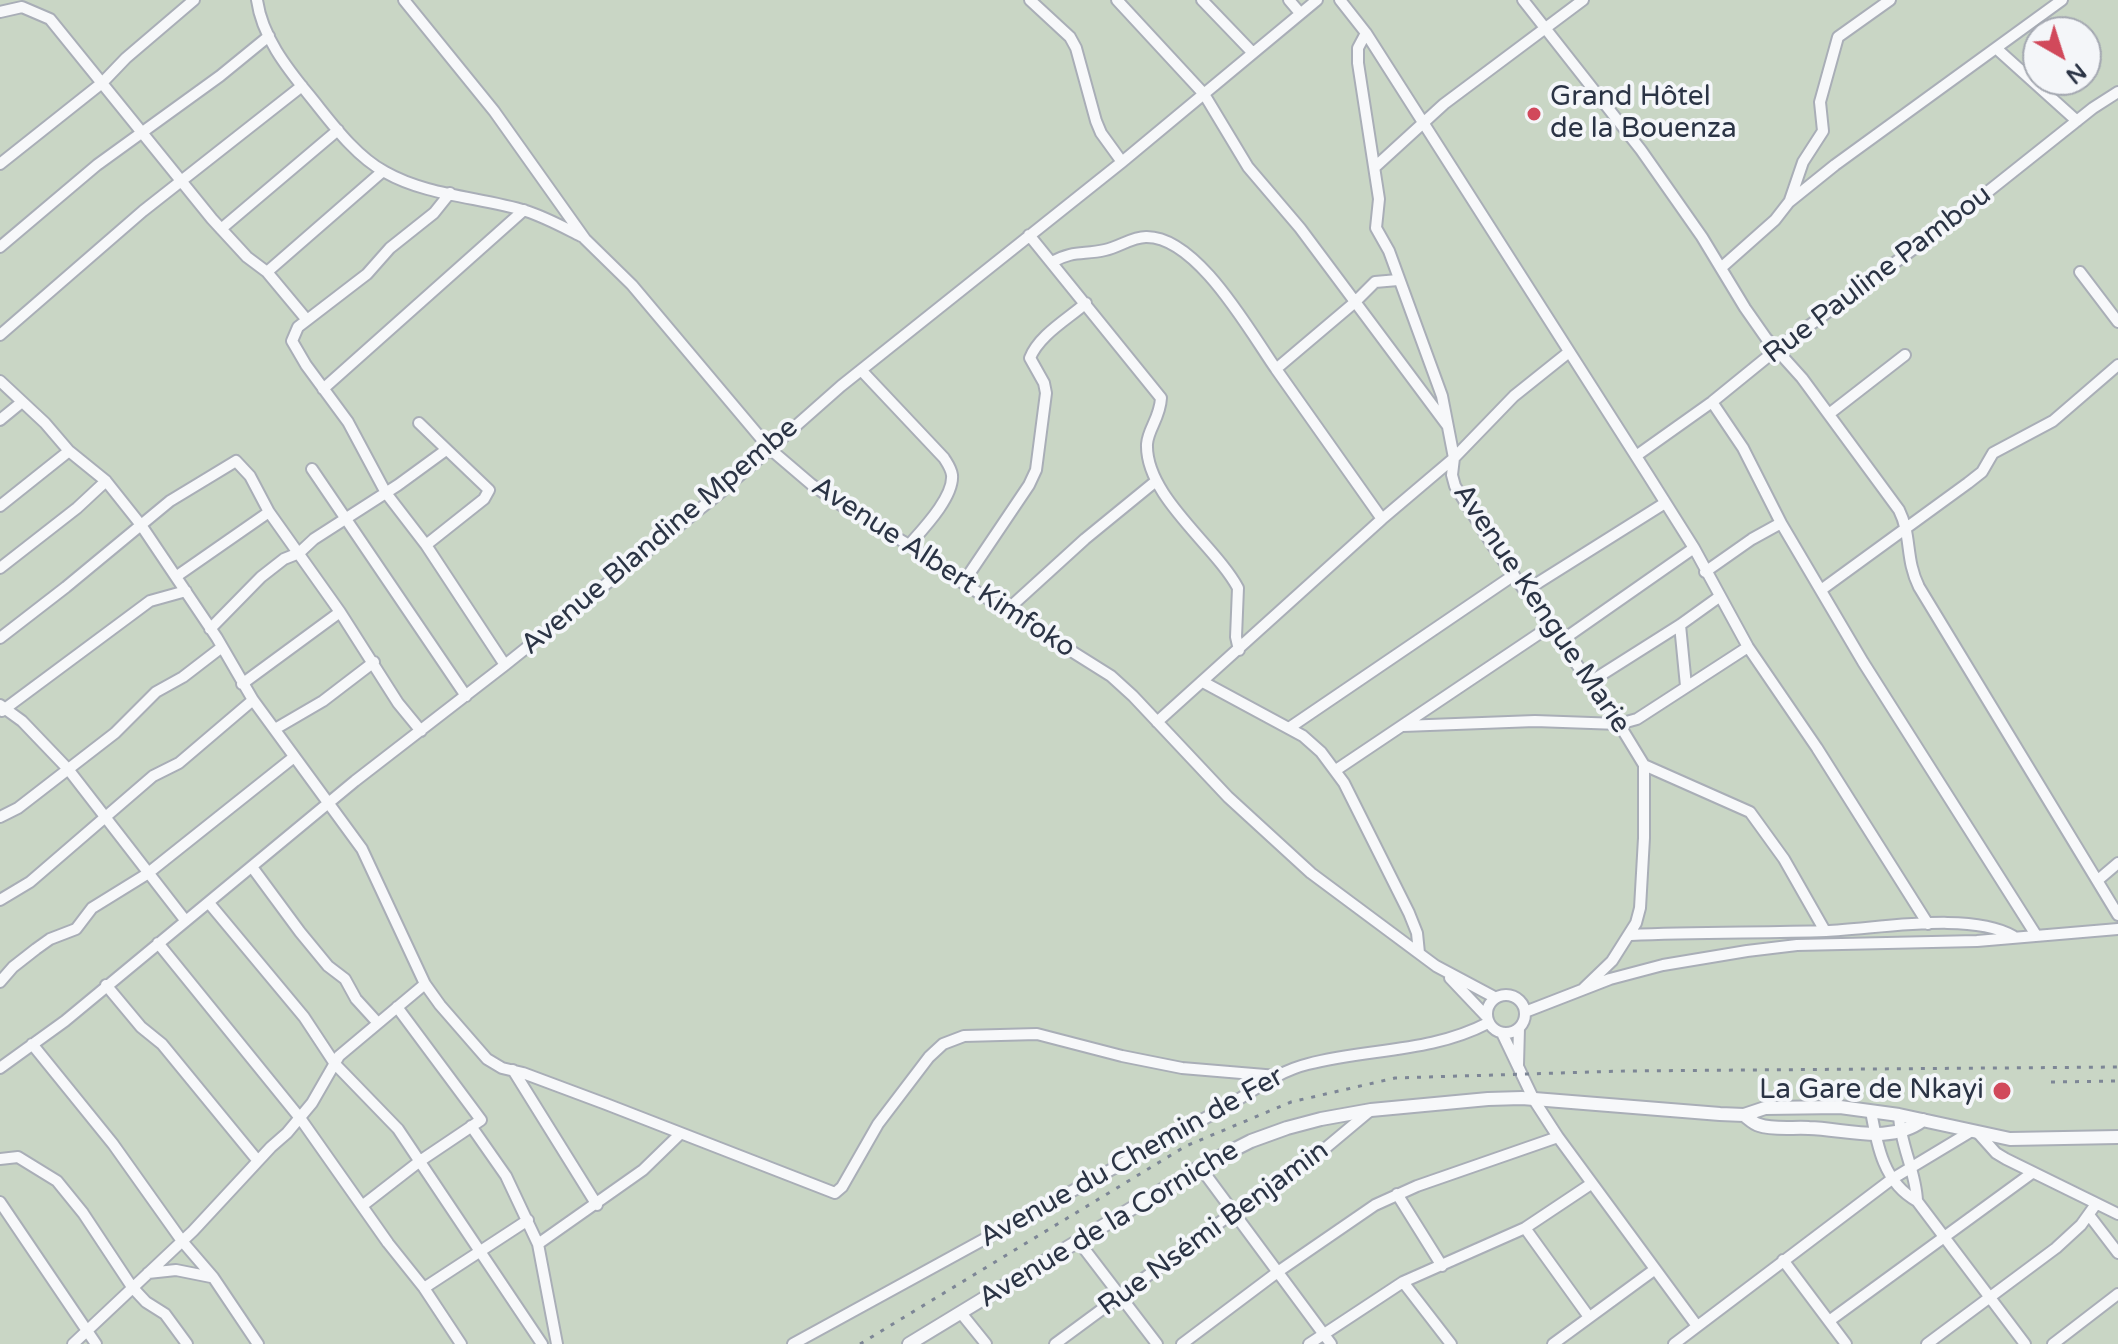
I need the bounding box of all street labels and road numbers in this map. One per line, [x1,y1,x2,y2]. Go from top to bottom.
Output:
street label: Rue Pauline Pambou [1758,178,1998,372]
street label: Avenue Blandine Mpembe [515,411,805,663]
street label: Avenue Albert Kimfoko [805,470,1081,666]
street label: Avenue Kengue Marie [1445,478,1637,740]
street label: Avenue du Chemin de Fer [974,1060,1290,1256]
street label: Avenue de la Corniche [973,1134,1245,1316]
street label: Rue Nsémi Benjamin [1092,1134,1336,1324]

